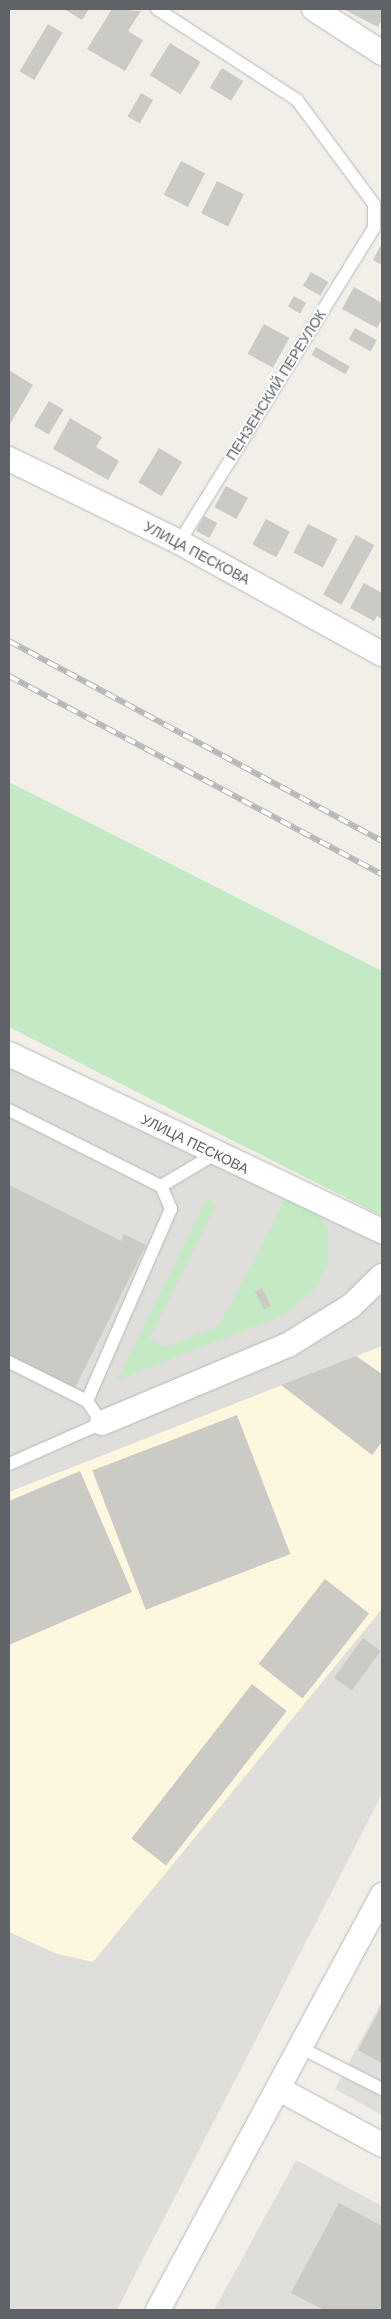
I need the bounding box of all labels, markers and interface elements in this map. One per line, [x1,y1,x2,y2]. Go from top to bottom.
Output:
street label: ПЕНЗЕНСКИЙ ПЕРЕУЛОК [223,307,329,463]
street label: УЛИЦА ПЕСКОВА [141,518,253,588]
street label: УЛИЦА ПЕСКОВА [138,1111,252,1177]

